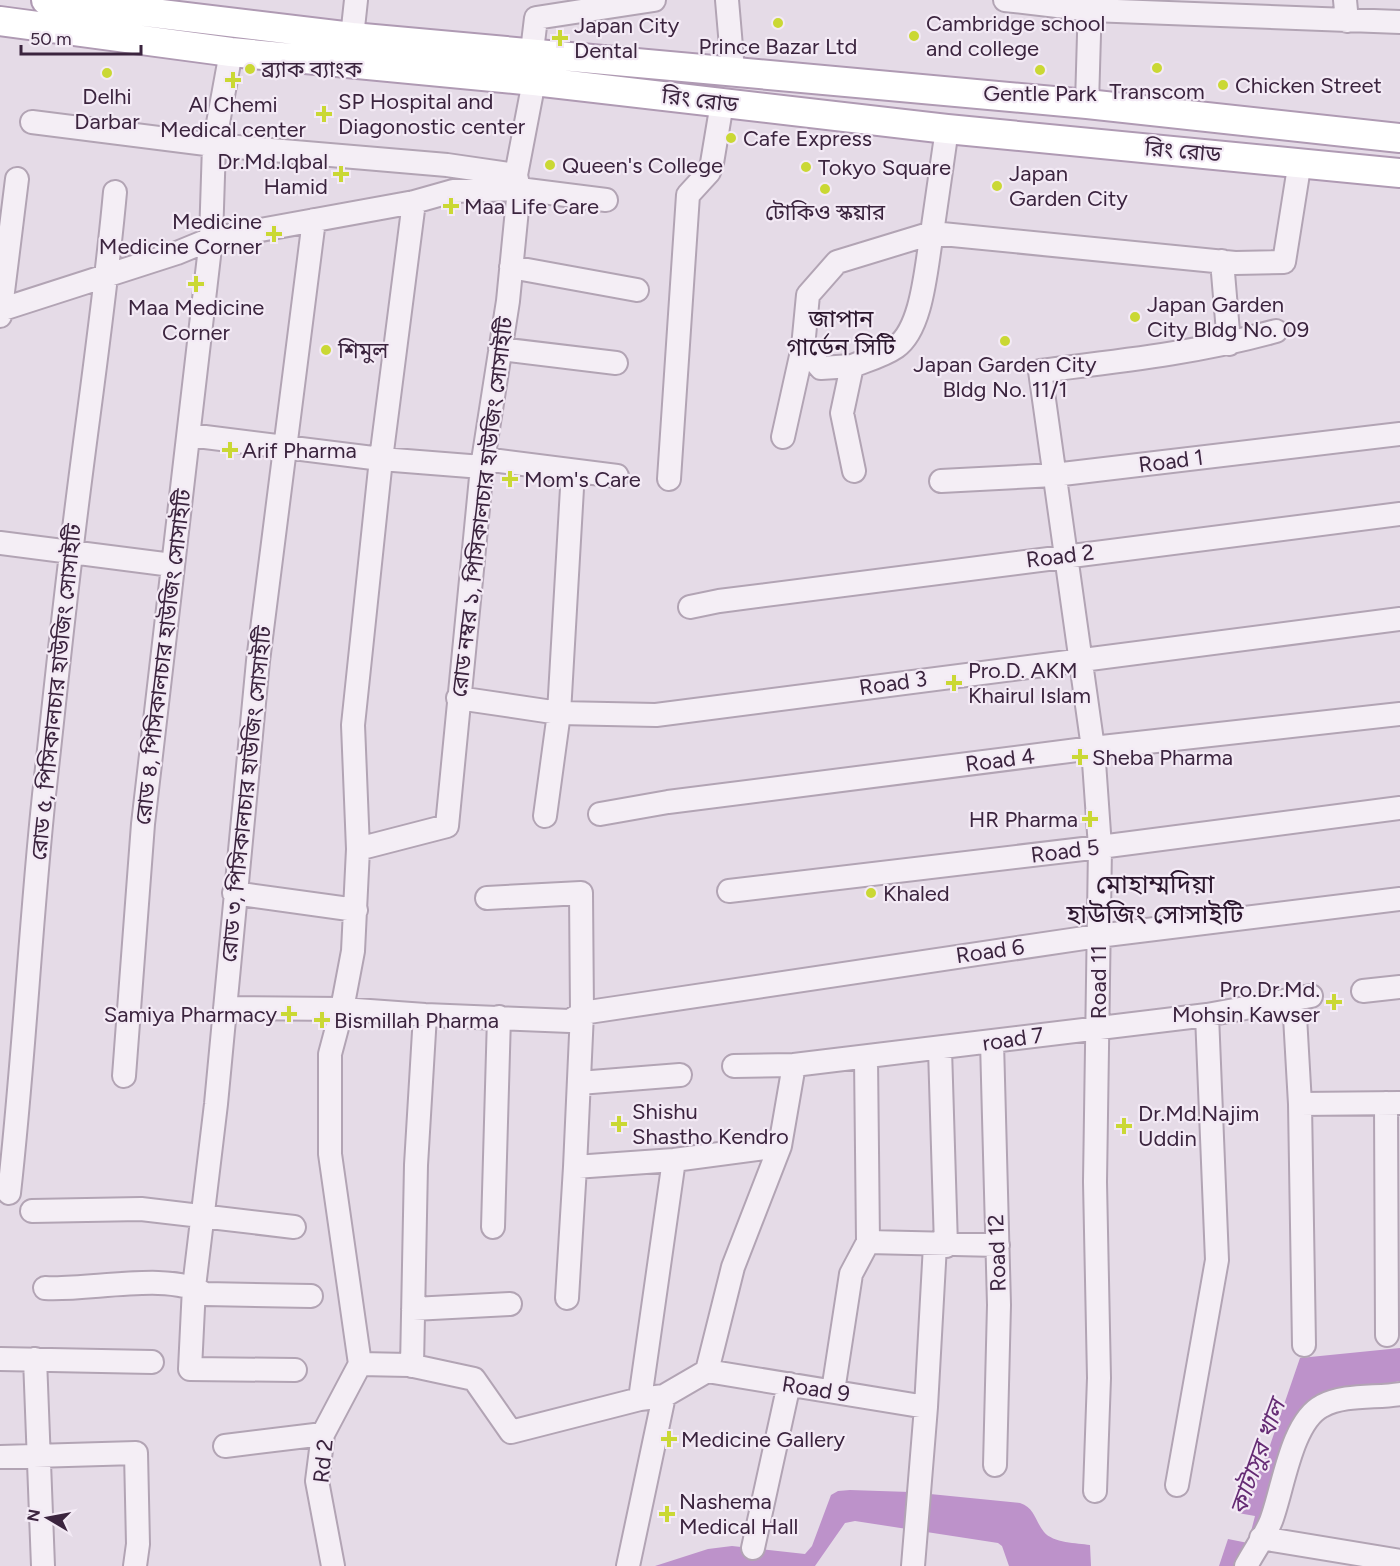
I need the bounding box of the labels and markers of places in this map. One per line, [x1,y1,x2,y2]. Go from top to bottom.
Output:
place label: Cambridge school and college [926,10,1105,62]
place label: Japan City Dental [574,12,680,64]
marker: Prince Bazar Ltd [771,16,785,30]
marker: Japan City Dental [551,29,569,47]
marker: Cambridge school and college [907,29,921,43]
place label: Prince Bazar Ltd [699,33,857,60]
place label: ব্র্যাক ব্যাংক [261,56,362,83]
marker: Transcom [1150,61,1164,75]
marker: ব্র্যাক ব্যাংক [243,62,257,76]
marker: Gentle Park [1033,63,1047,77]
marker: Delhi Darbar [100,66,114,80]
marker: Al Chemi Medical center [224,71,242,89]
place label: Chicken Street [1235,72,1382,99]
place label: Transcom [1109,78,1205,105]
marker: Chicken Street [1216,78,1230,92]
place label: Gentle Park [983,80,1097,107]
place label: Delhi Darbar [74,83,140,135]
place label: SP Hospital and Diagonostic center [338,88,526,140]
place label: Al Chemi Medical center [160,91,307,143]
marker: SP Hospital and Diagonostic center [315,105,333,123]
place label: Cafe Express [743,125,872,152]
marker: Cafe Express [724,131,738,145]
place label: Dr.Md.Iqbal Hamid [217,148,328,200]
place label: Queen's College [562,152,723,179]
place label: Tokyo Square [818,154,951,181]
marker: Queen's College [543,158,557,172]
marker: Tokyo Square [799,160,813,174]
place label: Japan Garden City [1009,160,1128,212]
marker: Dr.Md.Iqbal Hamid [332,165,350,183]
marker: Japan Garden City [990,179,1004,193]
marker: টোকিও স্কয়ার [818,182,832,196]
place label: Maa Life Care [464,193,599,220]
marker: Maa Life Care [442,197,460,215]
place label: টোকিও স্কয়ার [765,199,886,226]
place label: Medicine Medicine Corner [99,208,263,260]
marker: Medicine Medicine Corner [267,227,281,241]
marker: Maa Medicine Corner [189,277,203,291]
place label: Japan Garden City Bldg No. 09 [1147,291,1309,343]
place label: Maa Medicine Corner [128,294,264,346]
marker: Japan Garden City Bldg No. 09 [1128,310,1142,324]
marker: Japan Garden City Bldg No. 11/1 [998,334,1012,348]
place label: শিমুল [337,337,389,364]
marker: শিমুল [319,343,333,357]
place label: Japan Garden City Bldg No. 11/1 [913,351,1097,403]
place label: Arif Pharma [242,437,357,464]
marker: Arif Pharma [223,443,237,457]
place label: Mom's Care [524,466,641,493]
marker: Mom's Care [501,470,519,488]
place label: Pro.D. AKM Khairul Islam [968,657,1091,709]
marker: Pro.D. AKM Khairul Islam [945,674,963,692]
place label: Sheba Pharma [1092,744,1233,771]
marker: Sheba Pharma [1073,750,1087,764]
place label: HR Pharma [969,806,1078,833]
marker: HR Pharma [1083,812,1097,826]
place label: Khaled [883,880,950,907]
marker: Khaled [864,886,878,900]
place label: Pro.Dr.Md. Mohsin Kawser [1172,976,1321,1028]
marker: Pro.Dr.Md. Mohsin Kawser [1325,993,1343,1011]
place label: Samiya Pharmacy [104,1001,277,1028]
marker: Samiya Pharmacy [282,1007,296,1021]
place label: Bismillah Pharma [334,1007,499,1034]
marker: Bismillah Pharma [315,1013,329,1027]
place label: Shishu Shastho Kendro [632,1098,789,1150]
place label: Dr.Md.Najim Uddin [1138,1100,1259,1152]
marker: Shishu Shastho Kendro [610,1115,628,1133]
marker: Dr.Md.Najim Uddin [1115,1117,1133,1135]
place label: Medicine Gallery [681,1426,845,1453]
marker: Medicine Gallery [662,1432,676,1446]
place label: Nashema Medical Hall [679,1488,798,1540]
marker: Nashema Medical Hall [660,1507,674,1521]

